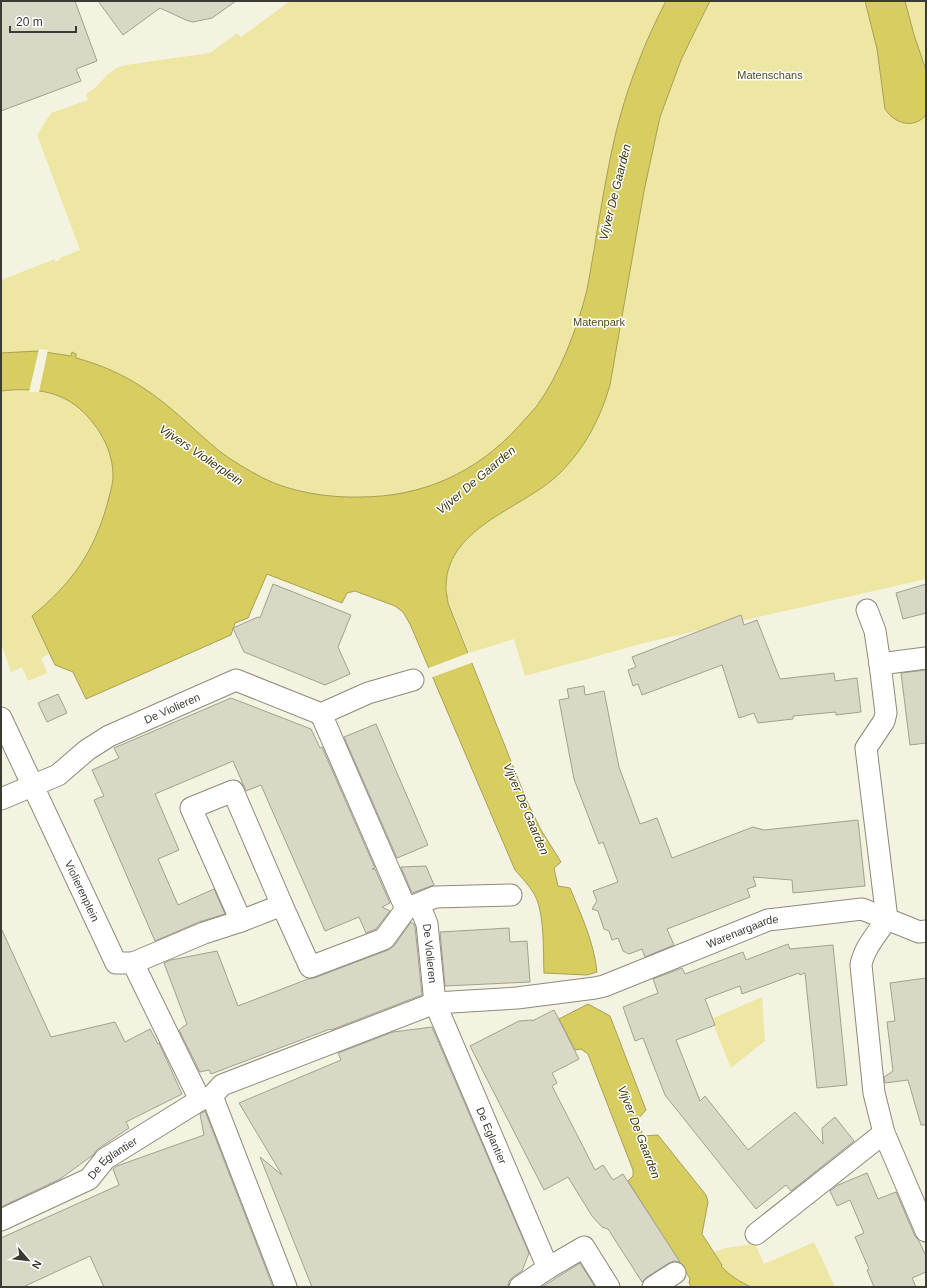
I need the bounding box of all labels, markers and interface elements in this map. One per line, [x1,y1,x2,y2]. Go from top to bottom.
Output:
scale bar [10,8,76,34]
text: 20 m [16,15,43,29]
park label: Matenschans [737,69,803,81]
water label: Vijver De Gaarden [596,142,634,241]
park label: Matenpark [573,316,625,328]
water label: Vijvers Violierplein [157,422,246,488]
water label: Vijver De Gaarden [434,443,518,517]
street label: De Violieren [142,691,202,726]
water label: Vijver De Gaarden [500,761,552,857]
street label: Violierenplein [63,858,102,923]
street label: Warenargaarde [705,913,779,950]
street label: De Violieren [421,923,439,984]
water label: Vijver De Gaarden [615,1084,663,1181]
street label: De Eglantier [474,1105,509,1166]
street label: De Eglantier [85,1134,140,1181]
north arrow [8,1240,48,1280]
text: N [30,1258,44,1271]

